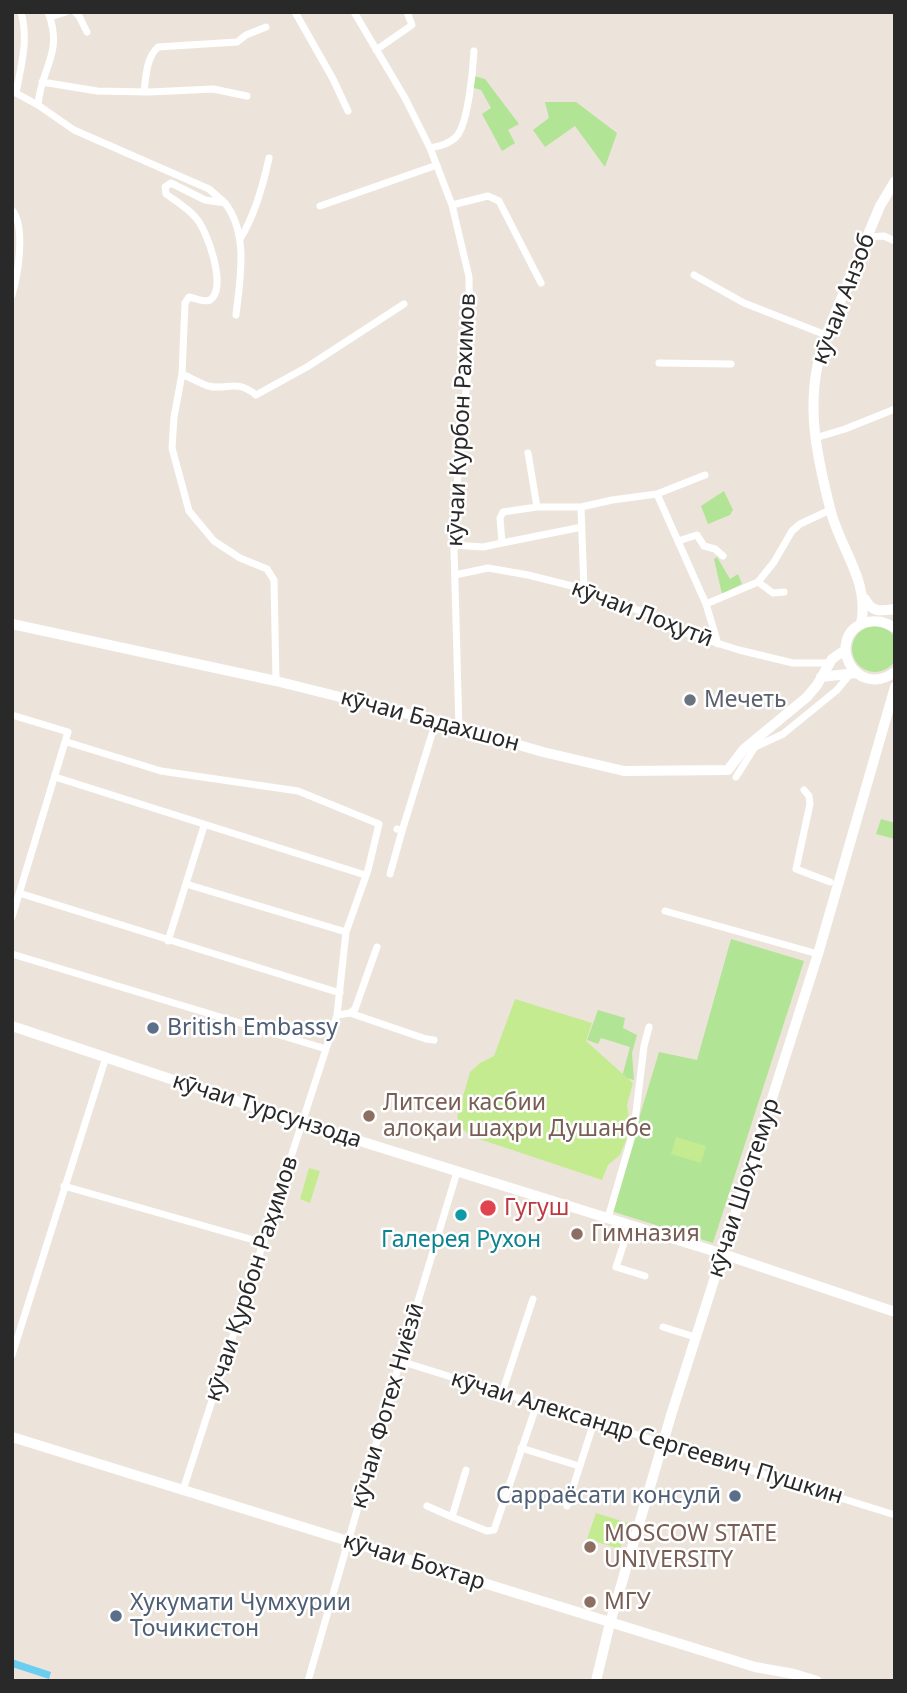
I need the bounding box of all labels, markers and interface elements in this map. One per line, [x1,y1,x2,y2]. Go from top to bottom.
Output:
street label: кӯчаи Анзоб [806,230,882,368]
street label: кӯчаи Курбон Рахимов [442,293,482,547]
street label: кӯчаи Лоҳутӣ [567,574,717,654]
street label: кӯчаи Бадахшон [338,684,522,758]
place label: Мечеть [704,686,787,714]
marker: Мечеть [682,692,698,708]
place label: British Embassy [167,1014,338,1042]
marker: British Embassy [145,1020,161,1036]
street label: кӯчаи Турсунзода [169,1067,365,1155]
place label: Литсеи касбии алоқаи шаҳри Душанбе [383,1089,651,1143]
street label: кӯчаи Шоҳтемур [702,1095,786,1281]
marker: Литсеи касбии алоқаи шаҳри Душанбе [361,1108,377,1124]
street label: кӯчаи Қурбон Раҳимов [199,1153,305,1405]
place label: Гугуш [504,1194,569,1222]
marker: Гугуш [478,1198,498,1218]
marker: Галерея Рухон [453,1207,469,1223]
place label: Гимназия [591,1220,700,1248]
place label: Галерея Рухон [381,1226,541,1254]
marker: Гимназия [569,1226,585,1242]
street label: кӯчаи Фотех Ниёзӣ [345,1300,431,1512]
street label: кӯчаи Александр Сергеевич Пушкин [448,1365,846,1511]
place label: Сарраёсати консулӣ [496,1482,721,1510]
marker: Сарраёсати консулӣ [727,1488,743,1504]
place label: MOSCOW STATE UNIVERSITY [604,1520,777,1574]
street label: кӯчаи Бохтар [340,1527,488,1597]
marker: MOSCOW STATE UNIVERSITY [582,1539,598,1555]
place label: МГУ [604,1588,651,1616]
place label: Хукумати Чумхурии Точикистон [130,1589,351,1643]
marker: МГУ [582,1594,598,1610]
marker: Хукумати Чумхурии Точикистон [108,1608,124,1624]

